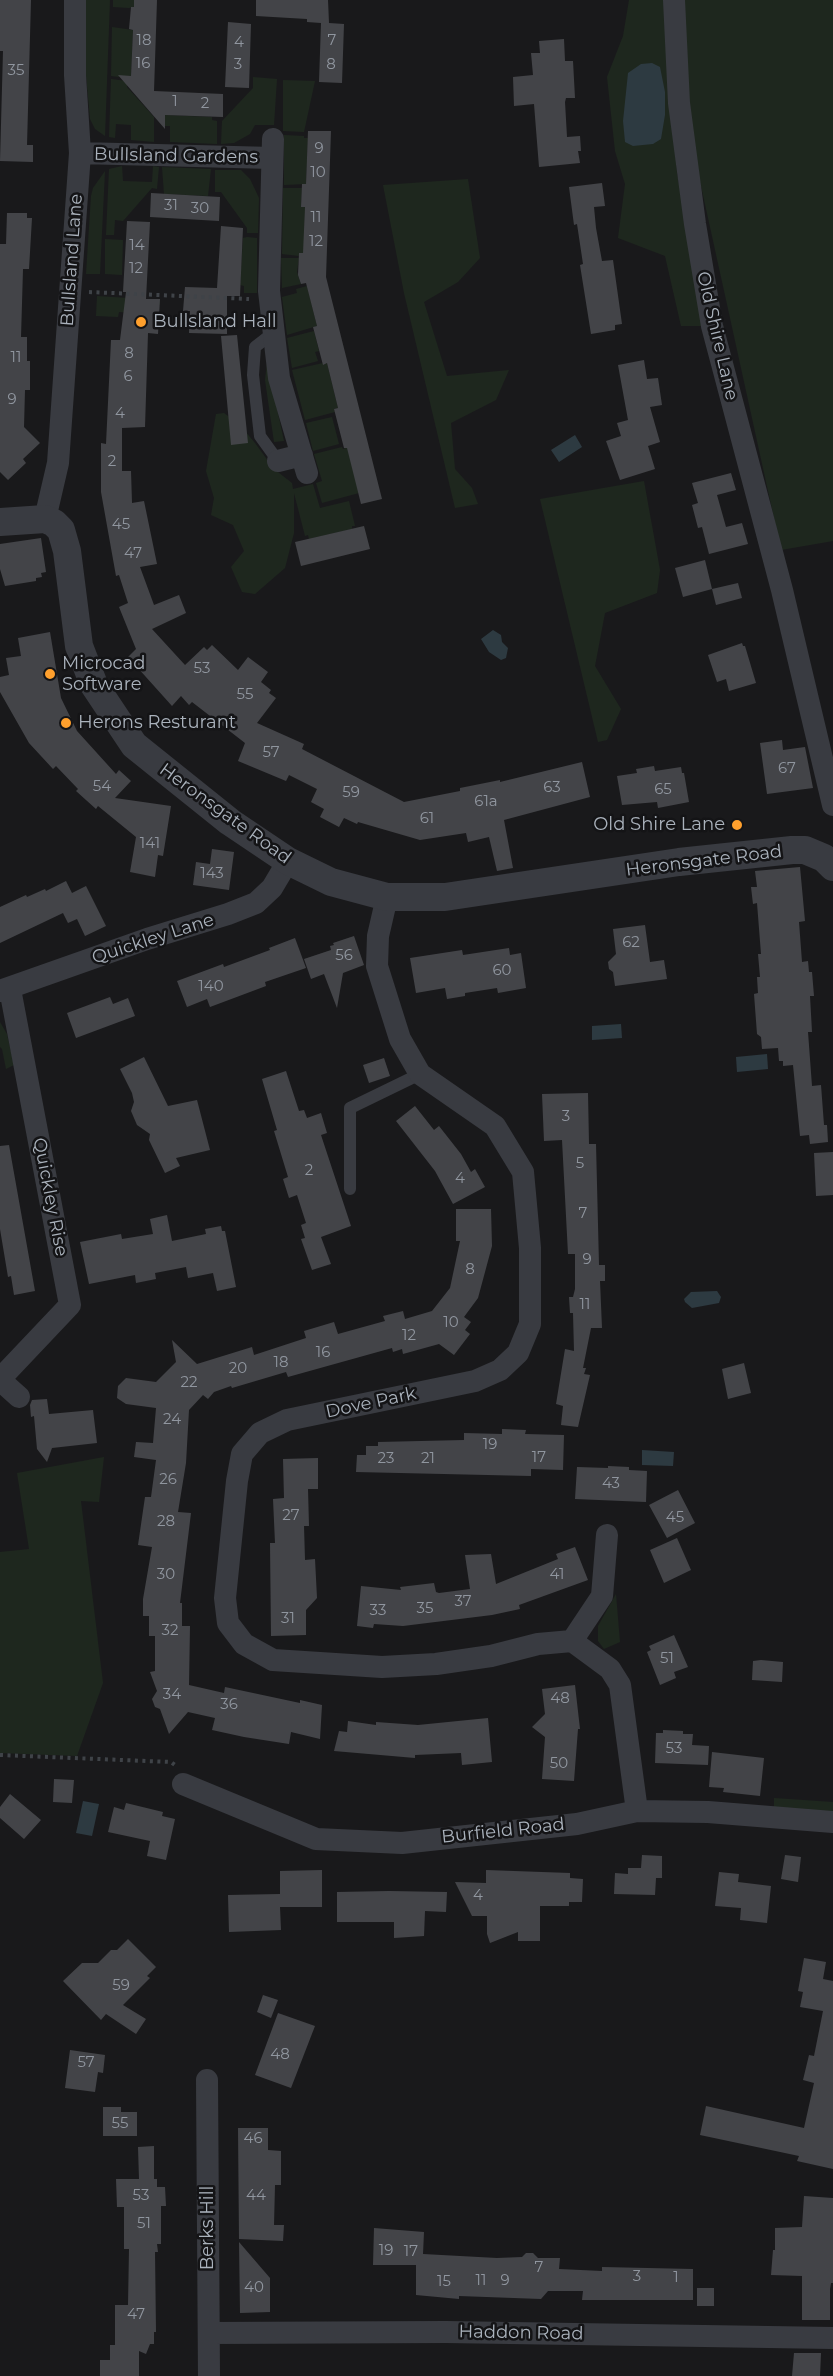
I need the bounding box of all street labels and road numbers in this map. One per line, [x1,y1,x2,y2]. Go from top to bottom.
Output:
street label: Bullsland Gardens [94,144,258,168]
street label: Bullsland Lane [57,193,87,327]
street label: Old Shire Lane [692,269,742,403]
street label: Heronsgate Road [155,759,295,869]
street label: Heronsgate Road [625,841,783,881]
street label: Quickley Lane [89,909,217,969]
street label: Quickley Rise [28,1136,72,1258]
street label: Dove Park [324,1383,418,1423]
street label: Burfield Road [440,1814,566,1848]
street label: Berks Hill [197,2186,219,2270]
street label: Haddon Road [458,2321,584,2345]

